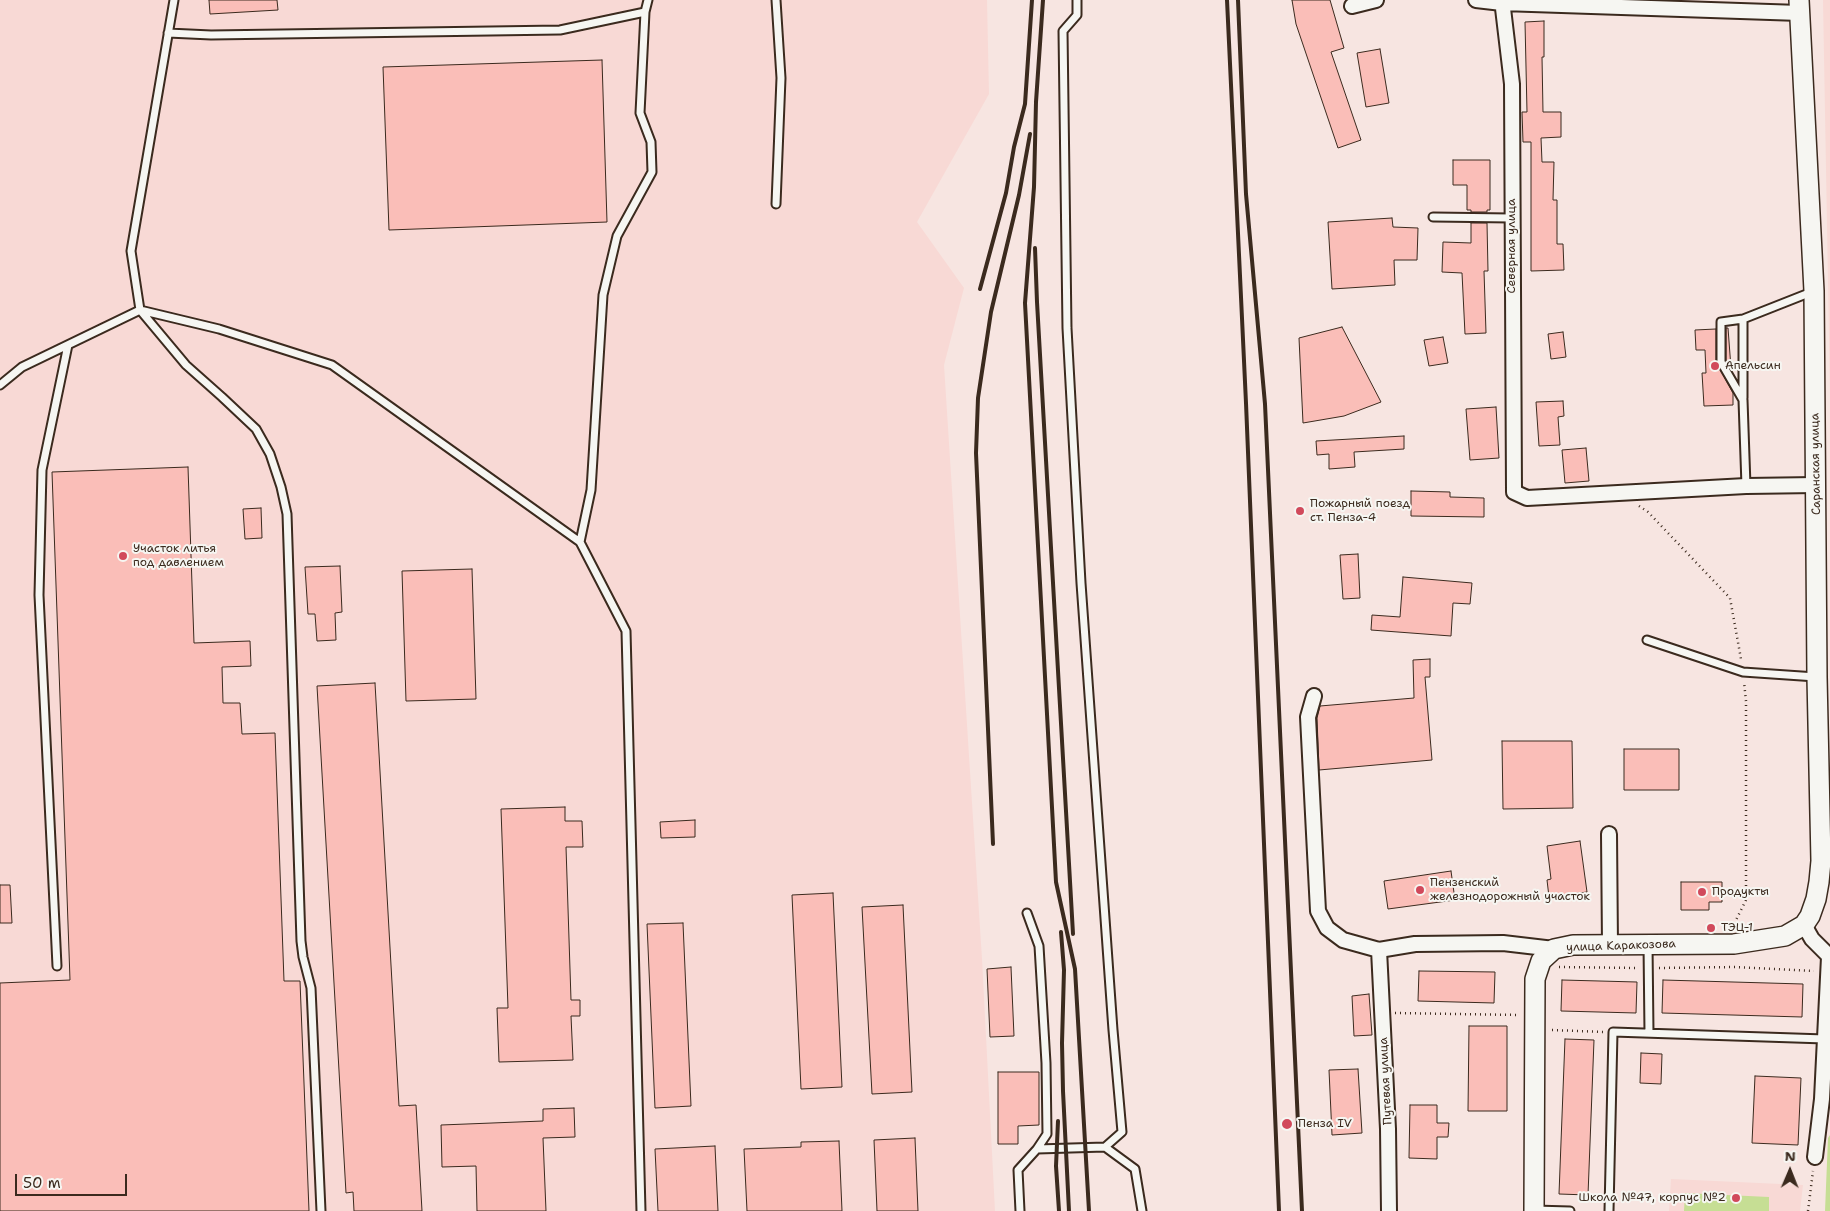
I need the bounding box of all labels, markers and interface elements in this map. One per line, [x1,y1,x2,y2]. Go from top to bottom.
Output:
street label: Северная улица [1505,198,1519,294]
place label: Апельсин [1725,359,1781,373]
marker: Апельсин [1709,360,1721,372]
street label: Саранская улица [1808,413,1824,515]
place label: Пожарный поезд ст. Пенза-4 [1310,497,1410,525]
marker: Пожарный поезд ст. Пенза-4 [1294,505,1306,517]
place label: Участок литья под давлением [133,542,224,570]
marker: Участок литья под давлением [117,550,129,562]
place label: Пензенский железнодорожный участок [1430,876,1590,904]
marker: Пензенский железнодорожный участок [1414,884,1426,896]
place label: Продукты [1712,885,1769,899]
marker: Продукты [1696,886,1708,898]
place label: ТЭЦ-1 [1721,921,1753,935]
marker: ТЭЦ-1 [1705,922,1717,934]
street label: улица Каракозова [1566,937,1676,955]
street label: Путевая улица [1377,1037,1395,1125]
marker: Пенза IV [1280,1117,1294,1131]
place label: Пенза IV [1298,1117,1352,1131]
north arrow [1765,1146,1815,1196]
text: N [1785,1147,1796,1165]
scale bar [18,1164,130,1196]
text: 50 m [23,1173,61,1193]
place label: Школа №47, корпус №2 [1579,1191,1726,1205]
marker: Школа №47, корпус №2 [1730,1192,1742,1204]

